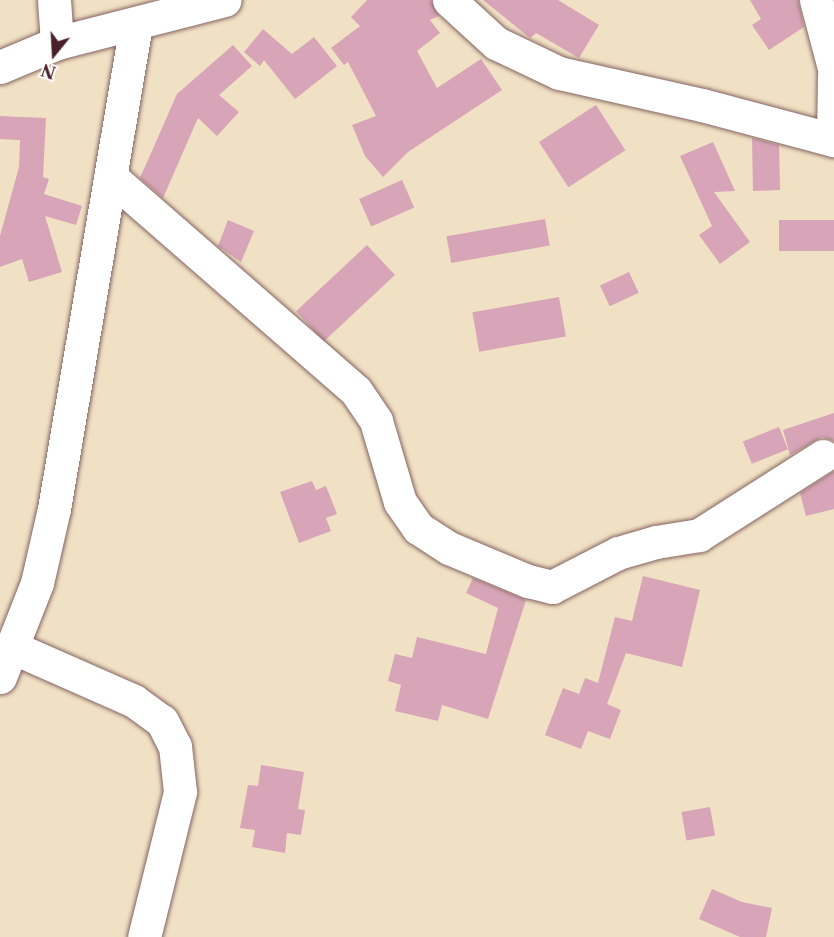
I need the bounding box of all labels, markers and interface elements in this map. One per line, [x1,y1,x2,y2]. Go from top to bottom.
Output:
north arrow [24,24,84,84]
text: N [39,59,58,83]

